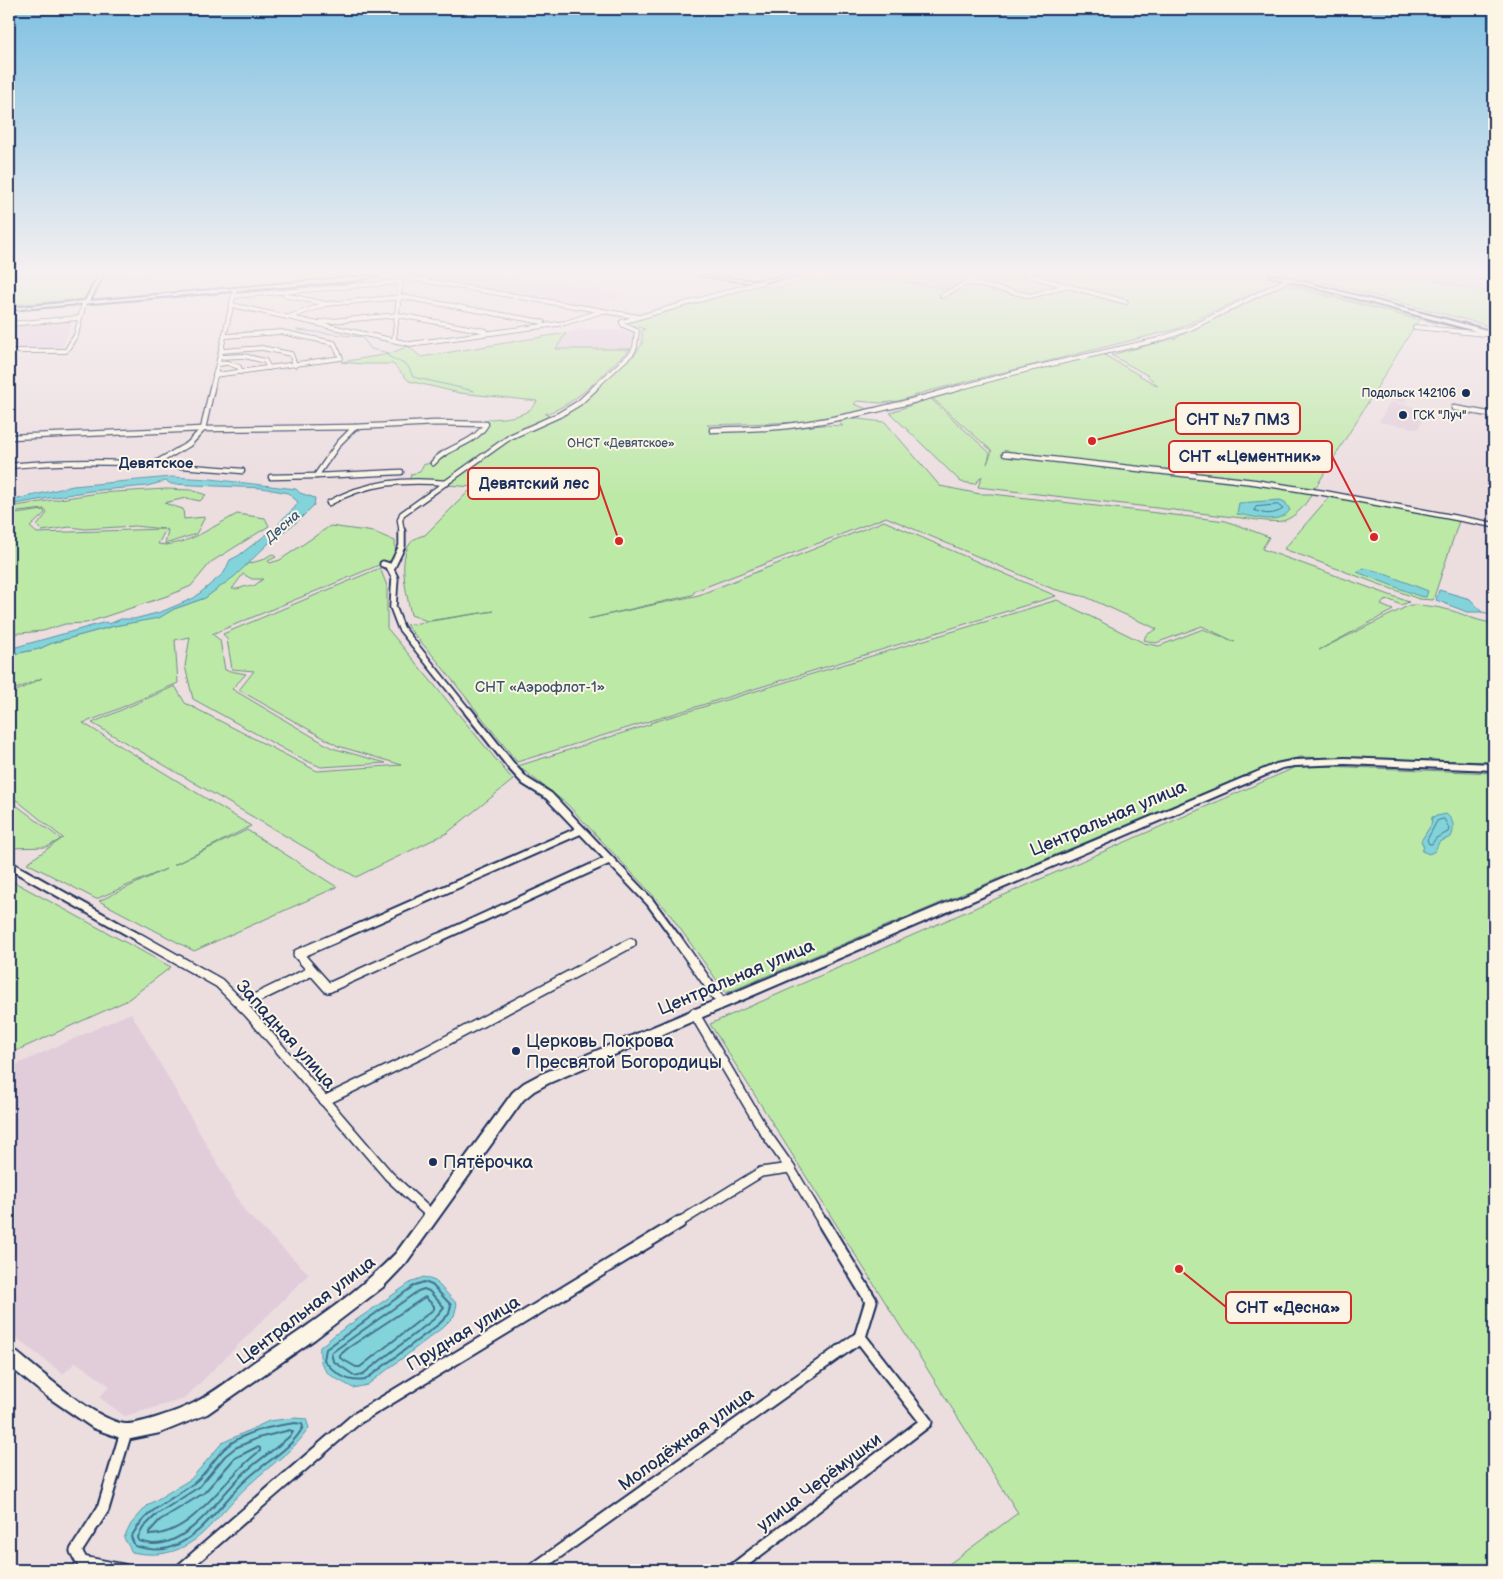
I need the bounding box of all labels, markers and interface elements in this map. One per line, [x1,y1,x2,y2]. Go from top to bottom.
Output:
place label: Подольск 142106 [1361,386,1456,401]
marker: Подольск 142106 [1460,387,1472,399]
callout: СНТ №7 ПМЗ [1176,403,1300,434]
place label: ГСК "Луч" [1413,408,1466,423]
marker: ГСК "Луч" [1397,409,1409,421]
text: СНТ №7 ПМЗ [1186,411,1290,430]
park label: ОНСТ «Девятское» [567,436,675,451]
callout: СНТ «Цементник» [1169,441,1332,472]
text: СНТ «Цементник» [1179,448,1321,467]
district label: Девятское [119,454,193,473]
callout: Девятский лес [468,468,599,499]
text: Девятский лес [479,475,589,494]
water label: Десна [261,507,303,547]
park label: СНТ «Аэрофлот-1» [475,678,605,697]
street label: Центральная улица [1027,776,1190,861]
street label: Центральная улица [655,935,818,1020]
street label: Западная улица [231,976,340,1093]
place label: Церковь Покрова Пресвятой Богородицы [526,1031,722,1073]
marker: Церковь Покрова Пресвятой Богородицы [510,1045,522,1057]
place label: Пятёрочка [443,1152,534,1173]
marker: Пятёрочка [427,1156,439,1168]
street label: Центральная улица [233,1251,380,1369]
street label: Прудная улица [403,1291,524,1375]
callout: СНТ «Десна» [1226,1292,1351,1323]
text: СНТ «Десна» [1236,1299,1340,1318]
street label: Молодёжная улица [614,1383,758,1496]
street label: улица Черёмушки [753,1429,886,1536]

